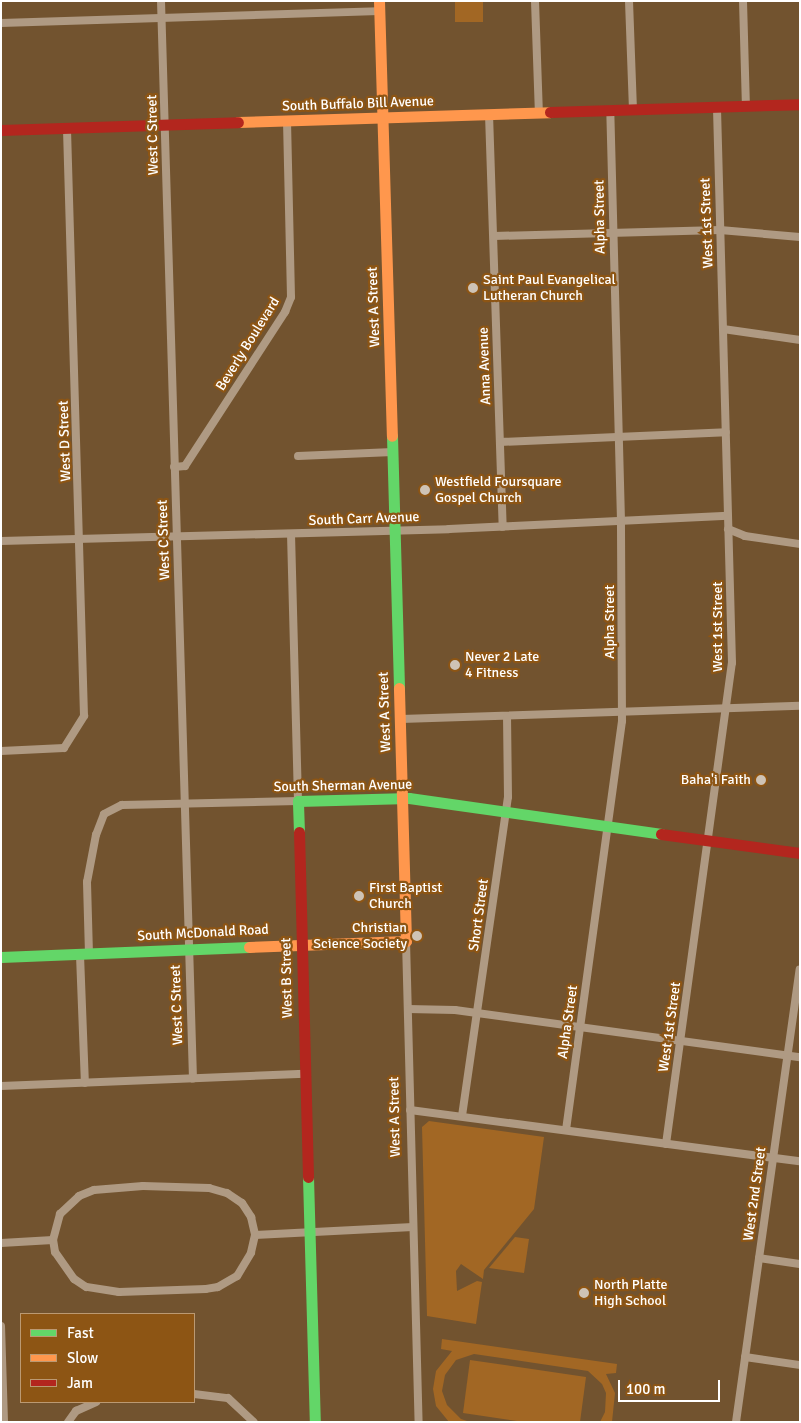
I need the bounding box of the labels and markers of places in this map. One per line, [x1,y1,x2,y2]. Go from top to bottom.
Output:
place label: Saint Paul Evangelical Lutheran Church [483,272,616,304]
marker: Saint Paul Evangelical Lutheran Church [467,282,479,294]
place label: Westfield Foursquare Gospel Church [435,474,561,507]
marker: Westfield Foursquare Gospel Church [419,484,431,496]
place label: Never 2 Late 4 Fitness [465,649,539,682]
marker: Never 2 Late 4 Fitness [449,659,461,671]
place label: Baha'i Faith [681,772,751,788]
marker: Baha'i Faith [755,774,767,786]
place label: First Baptist Church [369,880,442,912]
marker: First Baptist Church [353,890,365,902]
place label: Christian Science Society [313,920,407,952]
marker: Christian Science Society [411,930,423,942]
place label: North Platte High School [594,1277,668,1310]
marker: North Platte High School [578,1287,590,1299]

